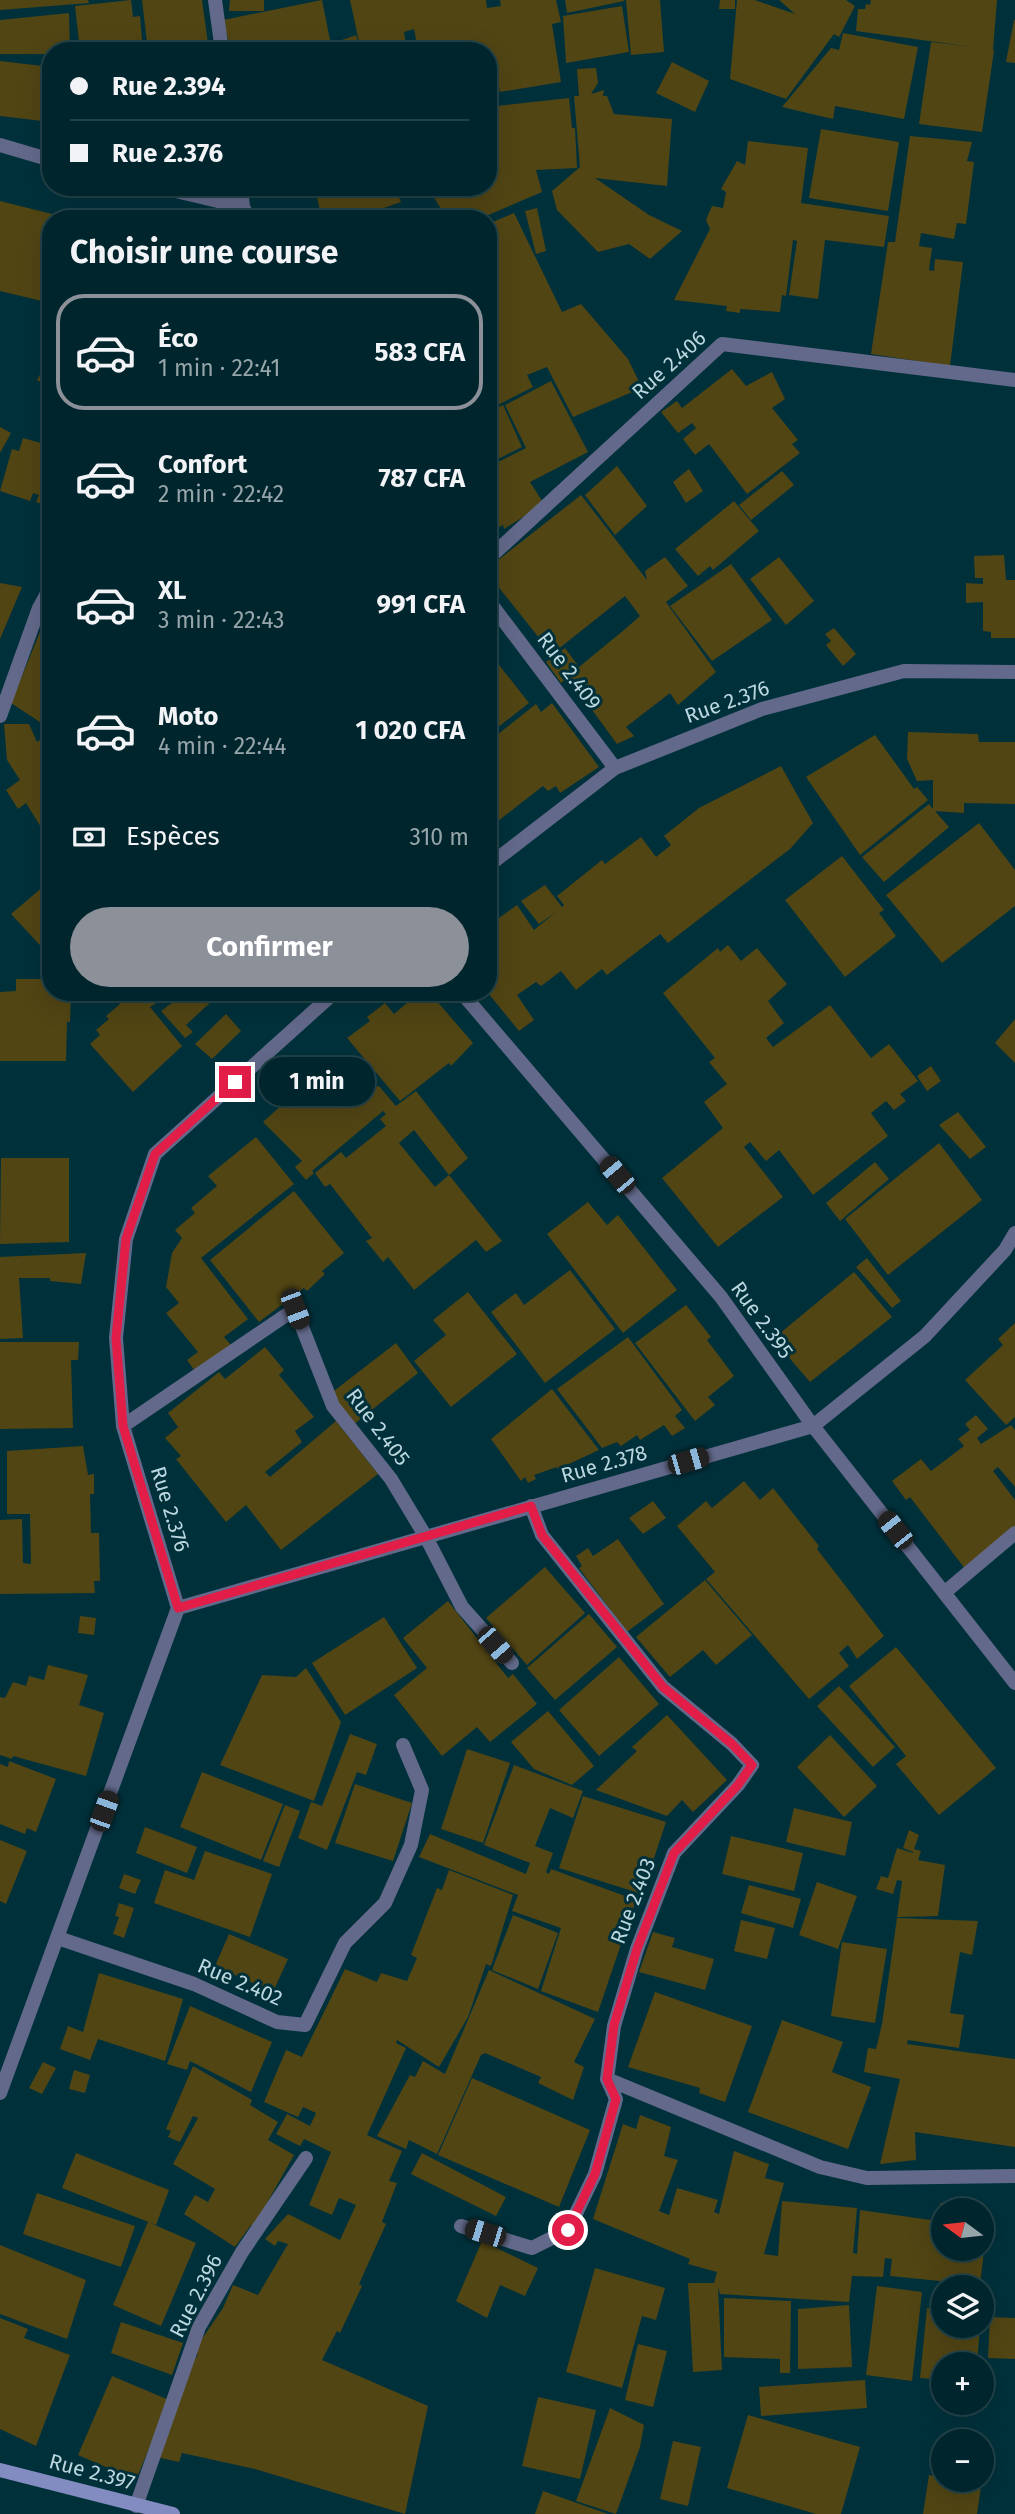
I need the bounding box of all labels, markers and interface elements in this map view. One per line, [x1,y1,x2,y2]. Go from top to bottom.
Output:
text: Rue 2.394 [112,71,226,102]
text: Rue 2.376 [112,138,223,169]
text: Choisir une course [70,233,338,271]
icon: car [74,321,137,384]
text: Éco [158,323,198,354]
street label: Rue 2.406 [627,325,711,405]
text: 583 CFA [375,337,465,368]
text: 1 min · 22:41 [158,354,280,382]
icon: car [74,447,137,510]
text: Confort [158,449,247,480]
text: 787 CFA [379,463,465,494]
text: 2 min · 22:42 [158,480,284,508]
icon: car [74,573,137,636]
text: XL [158,575,186,606]
text: 991 CFA [377,589,465,620]
text: 3 min · 22:43 [158,606,284,634]
street label: Rue 2.409 [531,627,607,715]
street label: Rue 2.376 [681,675,773,729]
icon: car [74,699,137,762]
text: Moto [158,701,218,732]
text: 1 020 CFA [355,715,465,746]
text: 4 min · 22:44 [158,732,286,760]
icon: cash [70,818,108,856]
text: Espèces [126,821,220,852]
text: 310 m [409,823,469,851]
button: Confirmer [70,907,469,987]
callout: 1 min [260,1058,375,1106]
route end [219,1066,251,1098]
text: 1 min [289,1067,345,1095]
car [596,1152,639,1198]
street label: Rue 2.395 [725,1276,799,1364]
car [278,1286,313,1332]
street label: Rue 2.405 [341,1383,415,1471]
street label: Rue 2.378 [558,1439,650,1489]
car [665,1445,712,1477]
street label: Rue 2.376 [145,1463,195,1555]
car [874,1507,917,1553]
car [474,1622,517,1668]
car [87,1788,122,1834]
street label: Rue 2.403 [605,1854,661,1948]
street label: Rue 2.402 [194,1953,286,2011]
north arrow [931,2198,994,2261]
map controls [931,2198,994,2492]
route start [552,2214,584,2246]
car [462,2217,509,2249]
street label: Rue 2.396 [164,2250,228,2342]
button: layers [931,2275,994,2338]
button: + [931,2352,994,2415]
button: − [931,2429,994,2492]
street label: Rue 2.397 [46,2448,138,2496]

